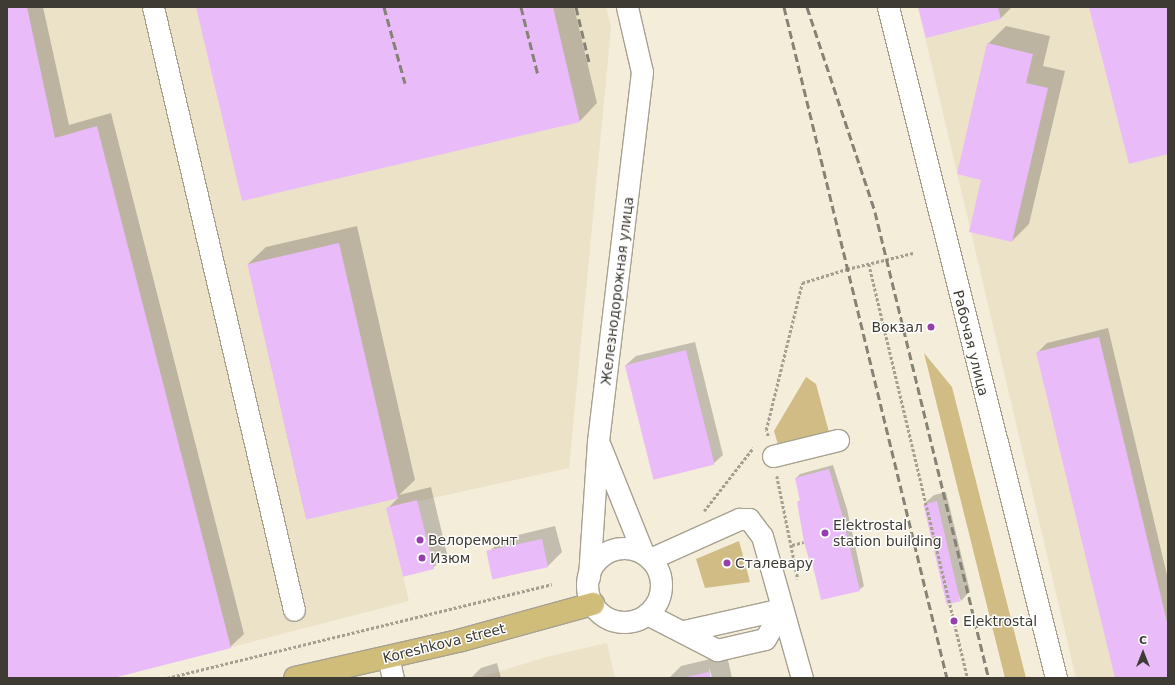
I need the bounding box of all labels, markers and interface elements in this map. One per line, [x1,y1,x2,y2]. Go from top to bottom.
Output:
street label: Железнодорожная улица [597,196,637,386]
street label: Рабочая улица [950,288,992,398]
place label: Вокзал [871,319,923,335]
marker: Вокзал [926,322,936,332]
place label: Elektrostal station building [833,517,942,550]
marker: Elektrostal station building [820,528,830,538]
place label: Велоремонт [428,532,518,548]
marker: Велоремонт [415,535,425,545]
place label: Изюм [430,550,470,566]
marker: Изюм [417,553,427,563]
place label: Сталевару [735,555,813,571]
marker: Сталевару [722,558,732,568]
place label: Elektrostal [963,613,1037,629]
marker: Elektrostal [948,615,960,627]
street label: Koreshkova street [381,620,507,666]
north arrow [1123,633,1163,673]
text: С [1139,634,1147,647]

